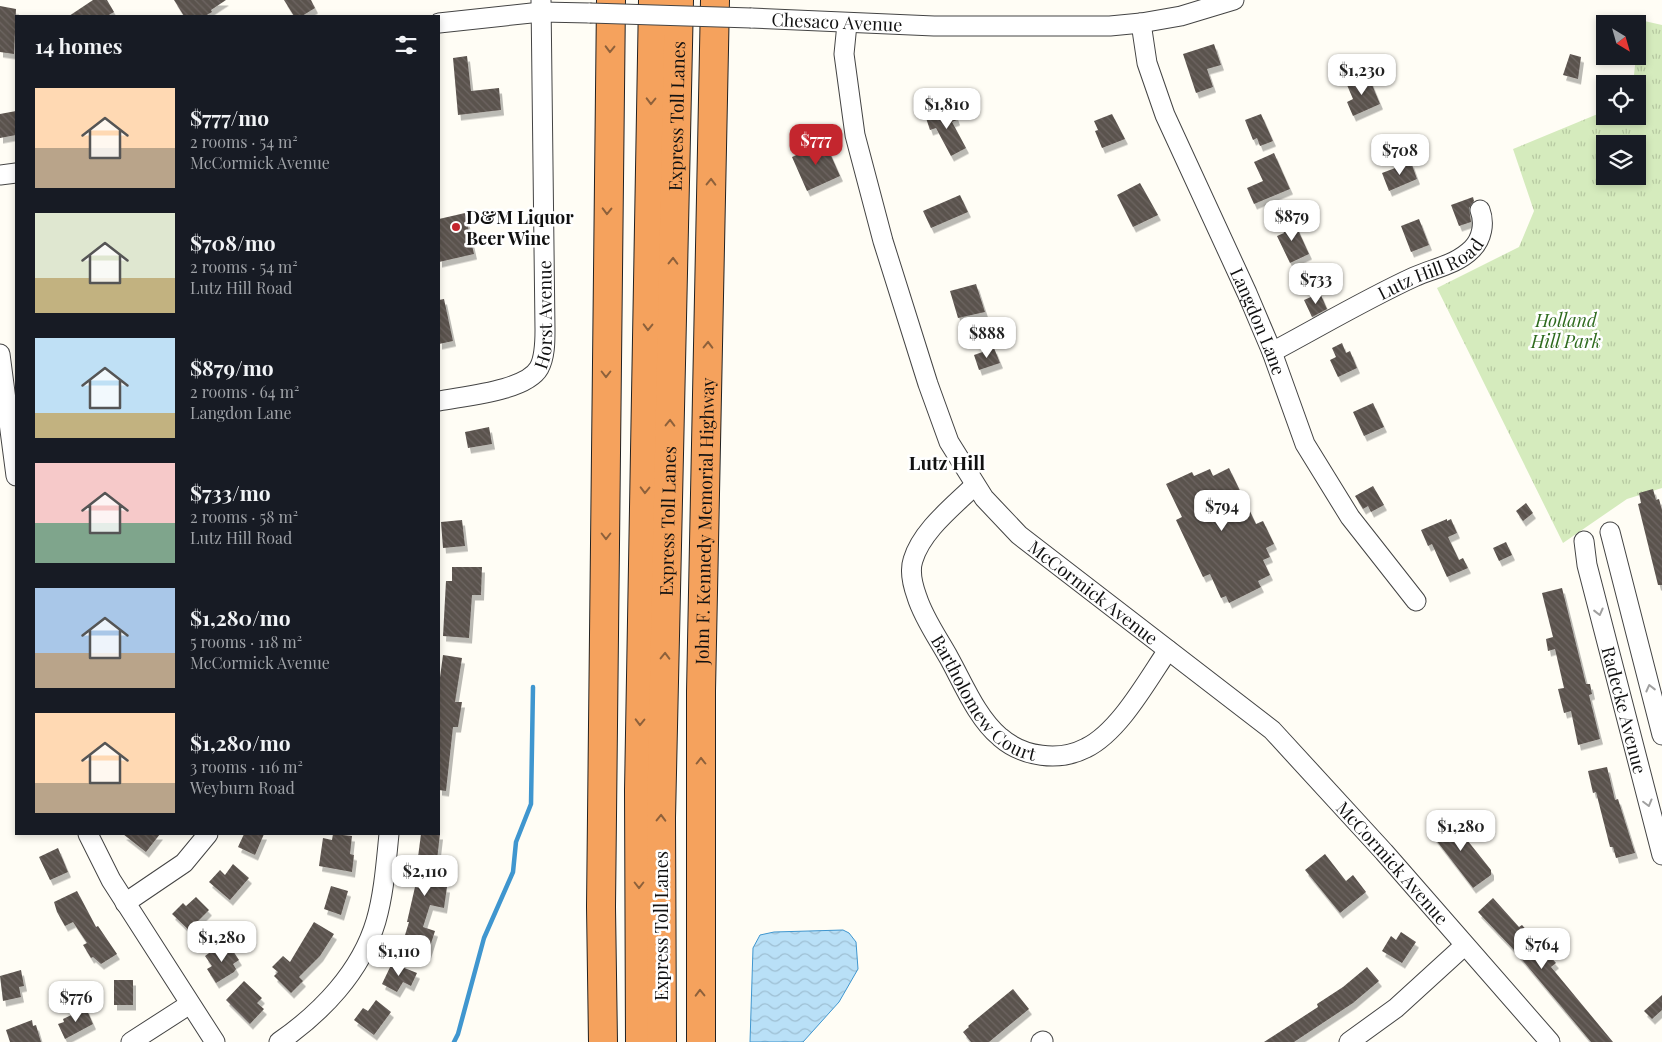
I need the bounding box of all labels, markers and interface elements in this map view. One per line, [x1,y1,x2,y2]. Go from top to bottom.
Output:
street label: Chesaco Avenue [771,7,903,37]
north arrow [1596,15,1646,65]
map controls [1596,15,1646,185]
text: 14 homes [35,31,122,59]
icon: filters [392,31,420,59]
street label: Express Toll Lanes [663,41,690,191]
one-way arrow [605,45,615,53]
pin: $1,230 [1321,54,1403,96]
text: $1,230 [1339,59,1385,80]
button: locate [1596,75,1646,125]
pin: $1,810 [906,88,988,130]
text: $1,810 [924,93,970,114]
one-way arrow [646,98,656,105]
text: $777/mo [190,103,269,131]
icon: home [75,108,135,168]
pin: $777 [786,124,846,166]
text: $777 [800,129,832,150]
text: 2 rooms · 54 m² [190,131,298,152]
pin: $708 [1370,134,1430,176]
button: layers [1596,135,1646,185]
text: $708 [1382,139,1418,160]
text: McCormick Avenue [190,152,330,173]
one-way arrow [706,178,716,186]
pin: $879 [1262,200,1322,242]
place label: D&M Liquor Beer Wine [466,205,574,250]
text: $879 [1275,205,1309,226]
one-way arrow [602,207,613,215]
marker: D&M Liquor Beer Wine [450,221,462,233]
text: $708/mo [190,228,276,256]
icon: home [75,233,135,293]
street label: Lutz Hill Road [1373,233,1489,305]
text: 2 rooms · 54 m² [190,256,298,277]
one-way arrow [668,257,678,264]
street label: Horst Avenue [528,260,557,372]
pin: $733 [1286,262,1346,305]
street label: Langdon Lane [1225,264,1291,378]
text: $733 [1300,268,1332,289]
text: Lutz Hill Road [190,277,292,298]
park label: Holland Hill Park [1530,308,1601,353]
pin: $888 [957,316,1017,359]
text: $888 [969,322,1005,343]
one-way arrow [643,324,653,331]
one-way arrow [703,340,713,348]
text: $879/mo [190,353,274,381]
icon: home [75,358,135,418]
one-way arrow [601,370,611,378]
street label: John F. Kennedy Memorial Highway [690,377,719,666]
text: 2 rooms · 64 m² [190,381,299,402]
text: Langdon Lane [190,402,292,423]
one-way arrow [665,419,675,427]
street label: Express Toll Lanes [654,446,681,596]
district label: Lutz Hill [909,449,985,475]
text: $733/mo [190,478,271,506]
icon: home [75,483,135,543]
one-way arrow [639,486,650,494]
pin: $794 [1192,490,1252,532]
text: $794 [1205,495,1239,516]
text: 2 rooms · 58 m² [190,506,298,527]
text: Lutz Hill Road [190,527,292,548]
one-way arrow [601,532,611,540]
street label: McCormick Avenue [1024,535,1163,650]
text: $1,280/mo [190,603,291,631]
one-way arrow [1593,607,1604,616]
icon: home [75,608,135,668]
street label: Bartholomew Court [926,630,1039,766]
text: 5 rooms · 118 m² [190,631,302,652]
street label: Radecke Avenue [1597,644,1653,776]
text: McCormick Avenue [190,652,330,673]
one-way arrow [660,652,670,660]
one-way arrow [1645,683,1656,692]
one-way arrow [635,718,645,726]
text: $1,280/mo [190,728,291,756]
icon: home [75,733,135,793]
text: 3 rooms · 116 m² [190,756,303,777]
one-way arrow [695,757,706,765]
text: Weyburn Road [190,777,295,798]
street label: McCormick Avenue [1331,796,1454,930]
one-way arrow [1642,799,1652,807]
pin: $1,280 [1420,810,1502,852]
one-way arrow [656,814,666,822]
text: $1,280 [1437,815,1485,836]
street label: Express Toll Lanes [649,851,673,1001]
pin: $2,110 [384,854,466,897]
text: $2,110 [403,860,447,881]
one-way arrow [634,881,644,889]
pin: $1,280 [181,920,263,963]
text: $1,280 [198,926,246,947]
pin: $764 [1512,928,1572,970]
text: $764 [1525,933,1559,954]
pin: $1,110 [358,934,440,977]
text: $1,110 [378,940,420,961]
pin: $776 [46,980,106,1023]
text: $776 [60,986,92,1007]
one-way arrow [695,989,705,997]

